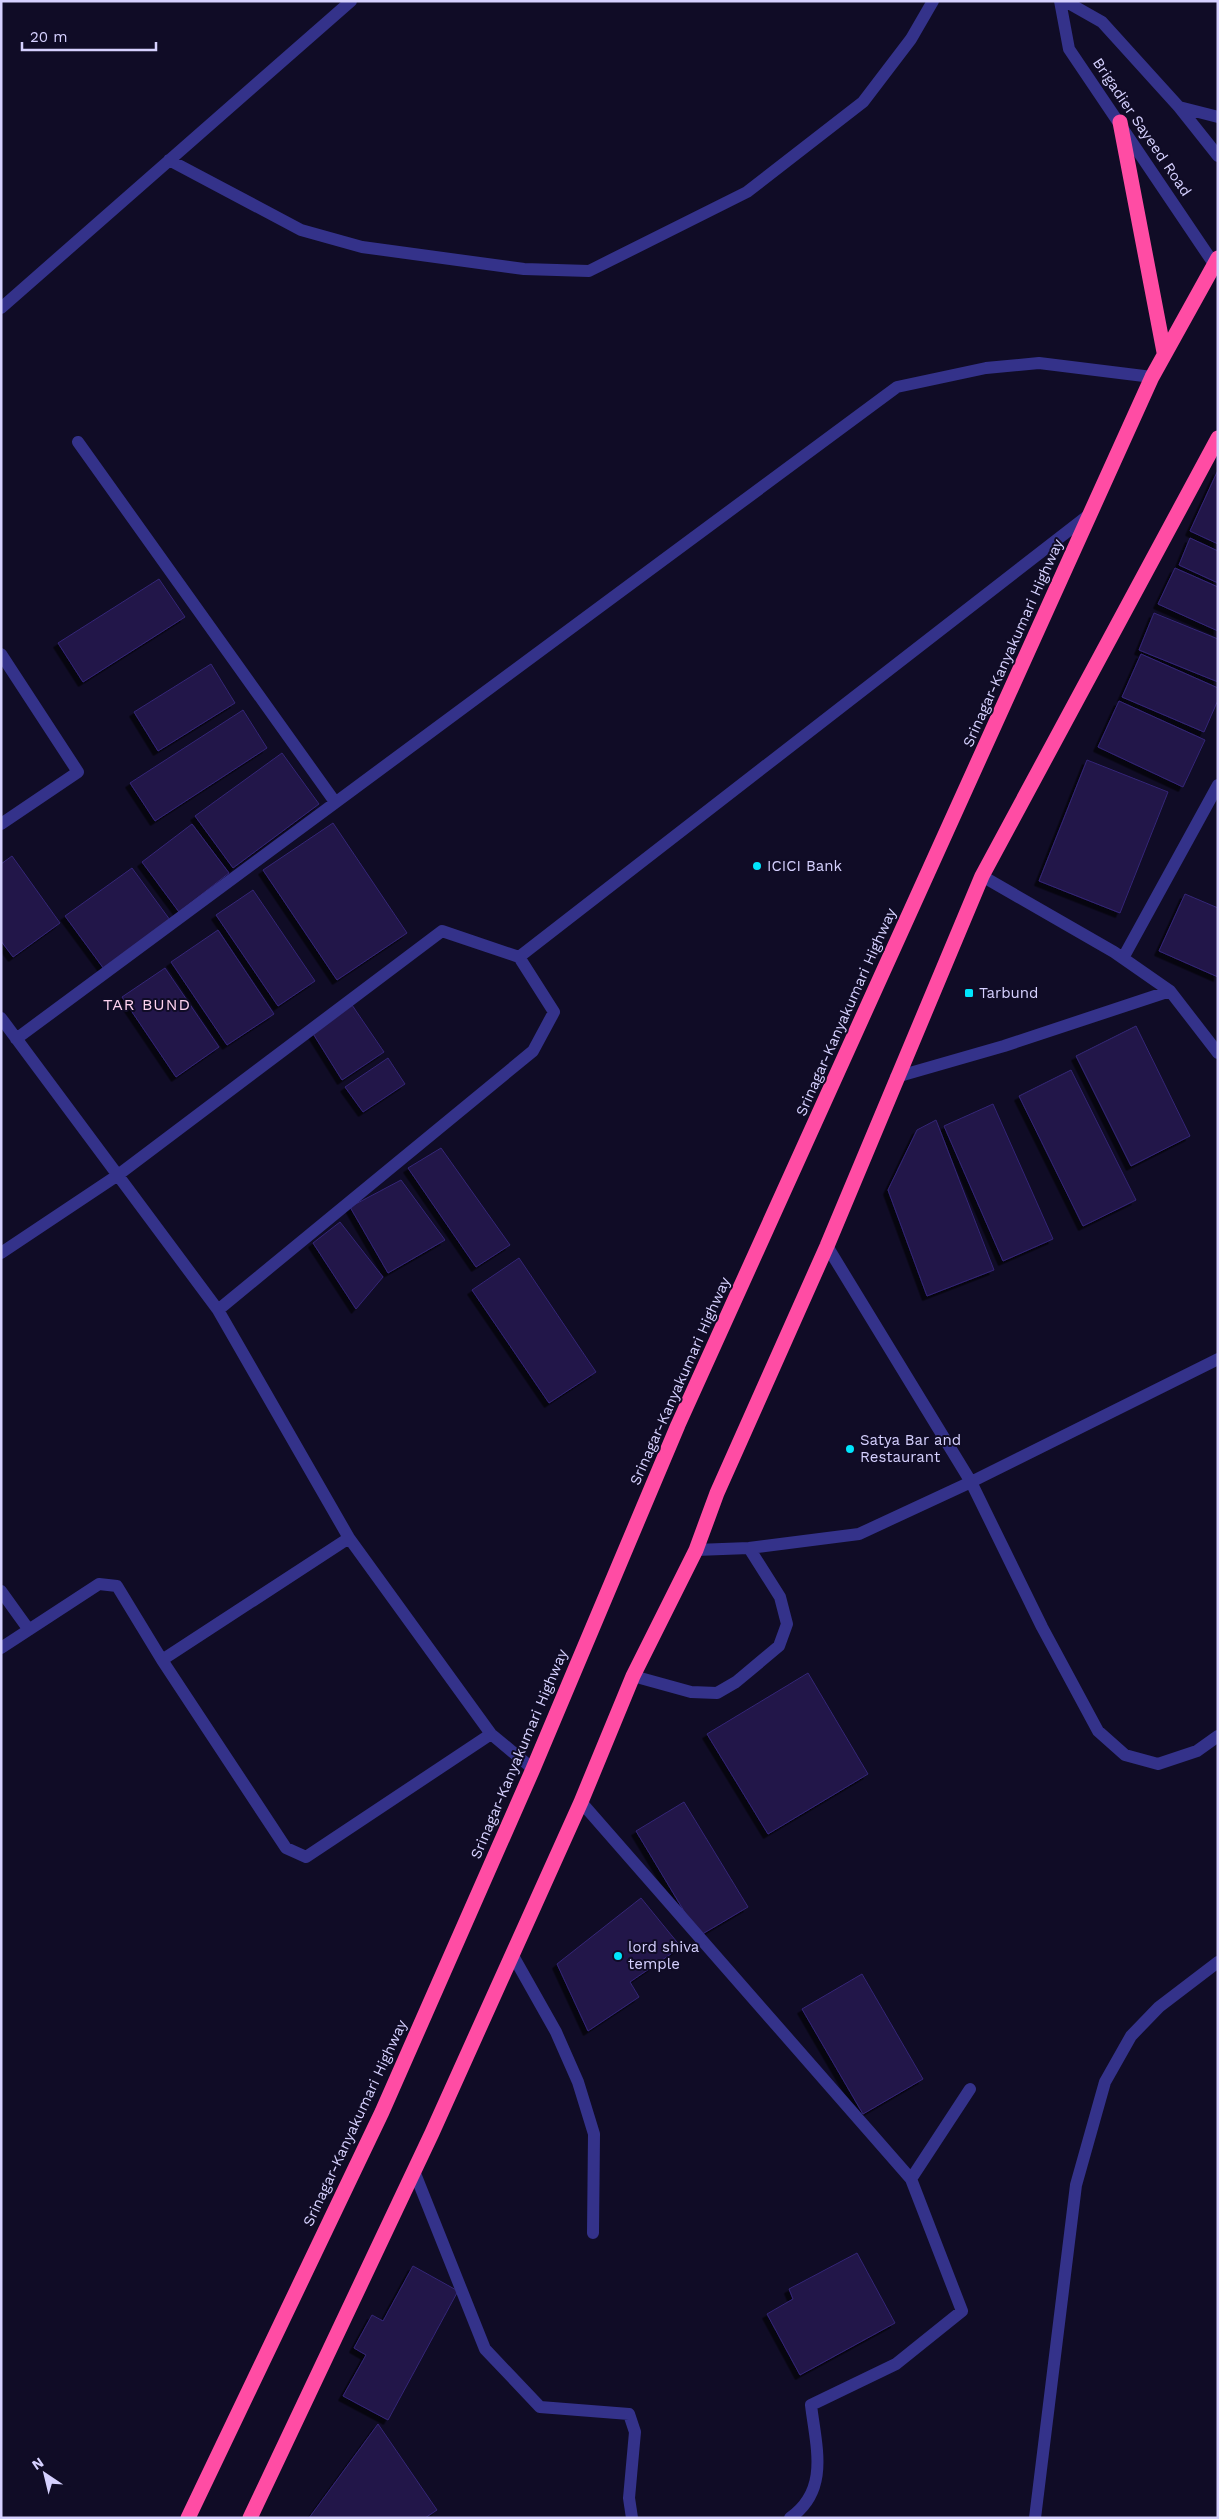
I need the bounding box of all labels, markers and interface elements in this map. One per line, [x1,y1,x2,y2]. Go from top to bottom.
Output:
scale bar [22,20,156,52]
text: 20 m [30,28,68,46]
street label: Brigadier Sayeed Road [1089,54,1195,200]
street label: Srinagar-Kanyakumari Highway [959,536,1067,750]
place label: ICICI Bank [767,857,843,875]
marker: ICICI Bank [751,860,763,872]
street label: Srinagar-Kanyakumari Highway [792,905,900,1119]
place label: Tarbund [979,984,1039,1002]
marker: Tarbund [963,987,975,999]
district label: TAR BUND [103,995,191,1014]
street label: Srinagar-Kanyakumari Highway [626,1274,734,1488]
place label: Satya Bar and Restaurant [860,1431,961,1466]
marker: Satya Bar and Restaurant [844,1443,856,1455]
street label: Srinagar-Kanyakumari Highway [467,1646,572,1861]
place label: lord shiva temple [628,1938,700,1973]
marker: lord shiva temple [612,1950,624,1962]
street label: Srinagar-Kanyakumari Highway [299,2017,411,2229]
north arrow [20,2449,70,2499]
text: N [29,2454,46,2473]

